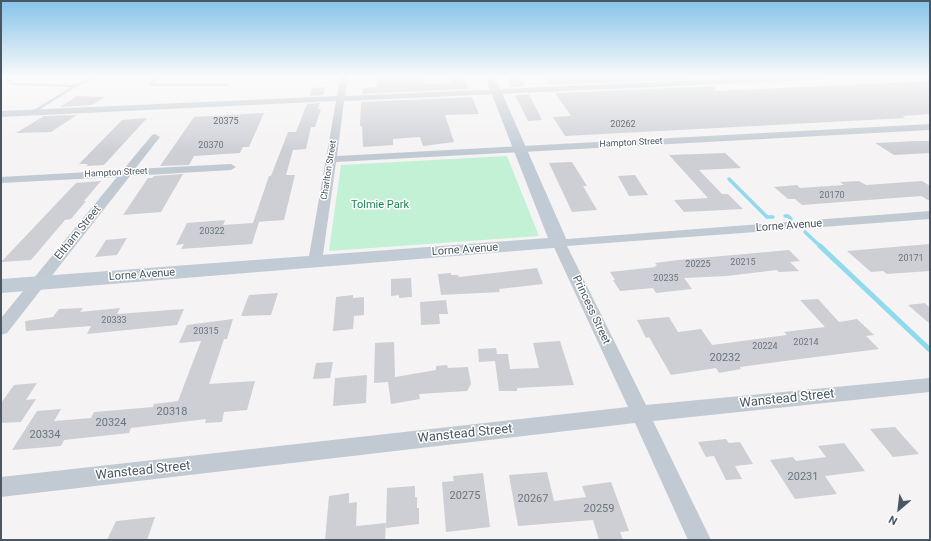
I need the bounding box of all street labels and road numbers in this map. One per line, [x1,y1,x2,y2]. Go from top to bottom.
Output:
street label: Hampton Street [599,136,663,150]
street label: Charlton Street [319,140,339,200]
street label: Hampton Street [84,166,148,180]
street label: Eltham Street [52,203,104,263]
street label: Lorne Avenue [755,217,823,235]
street label: Lorne Avenue [431,241,499,259]
street label: Lorne Avenue [108,266,176,284]
street label: Princess Street [569,274,613,346]
street label: Wanstead Street [739,386,835,412]
street label: Wanstead Street [417,421,513,447]
street label: Wanstead Street [95,458,191,484]

